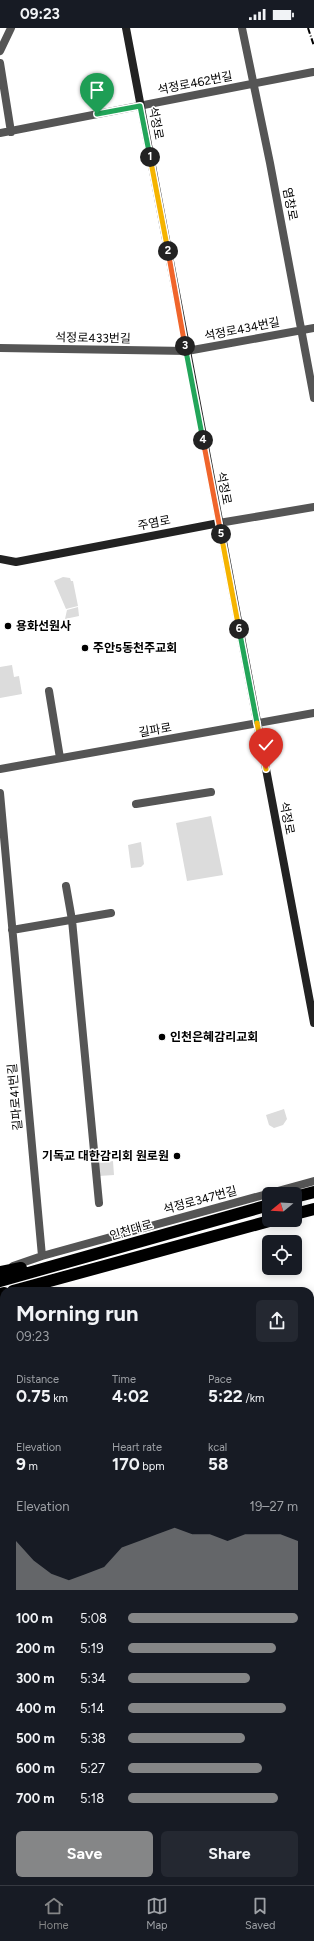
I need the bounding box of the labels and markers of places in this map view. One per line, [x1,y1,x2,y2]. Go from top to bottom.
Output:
pin [80,73,114,114]
pin: 1 [140,147,160,167]
pin: 2 [158,241,178,261]
pin: 3 [175,336,195,356]
pin: 4 [193,430,213,450]
pin: 5 [211,524,231,544]
place label: 용화선원사 [16,619,71,633]
pin: 6 [229,619,249,639]
marker: 용화선원사 [3,621,13,631]
place label: 주안5동천주교회 [93,641,177,655]
marker: 주안5동천주교회 [80,643,90,653]
pin [249,728,283,769]
place label: 인천은혜감리교회 [170,1030,258,1044]
marker: 인천은혜감리교회 [157,1032,167,1042]
place label: 기독교 대한감리회 원로원 [42,1149,169,1163]
marker: 기독교 대한감리회 원로원 [172,1151,182,1161]

